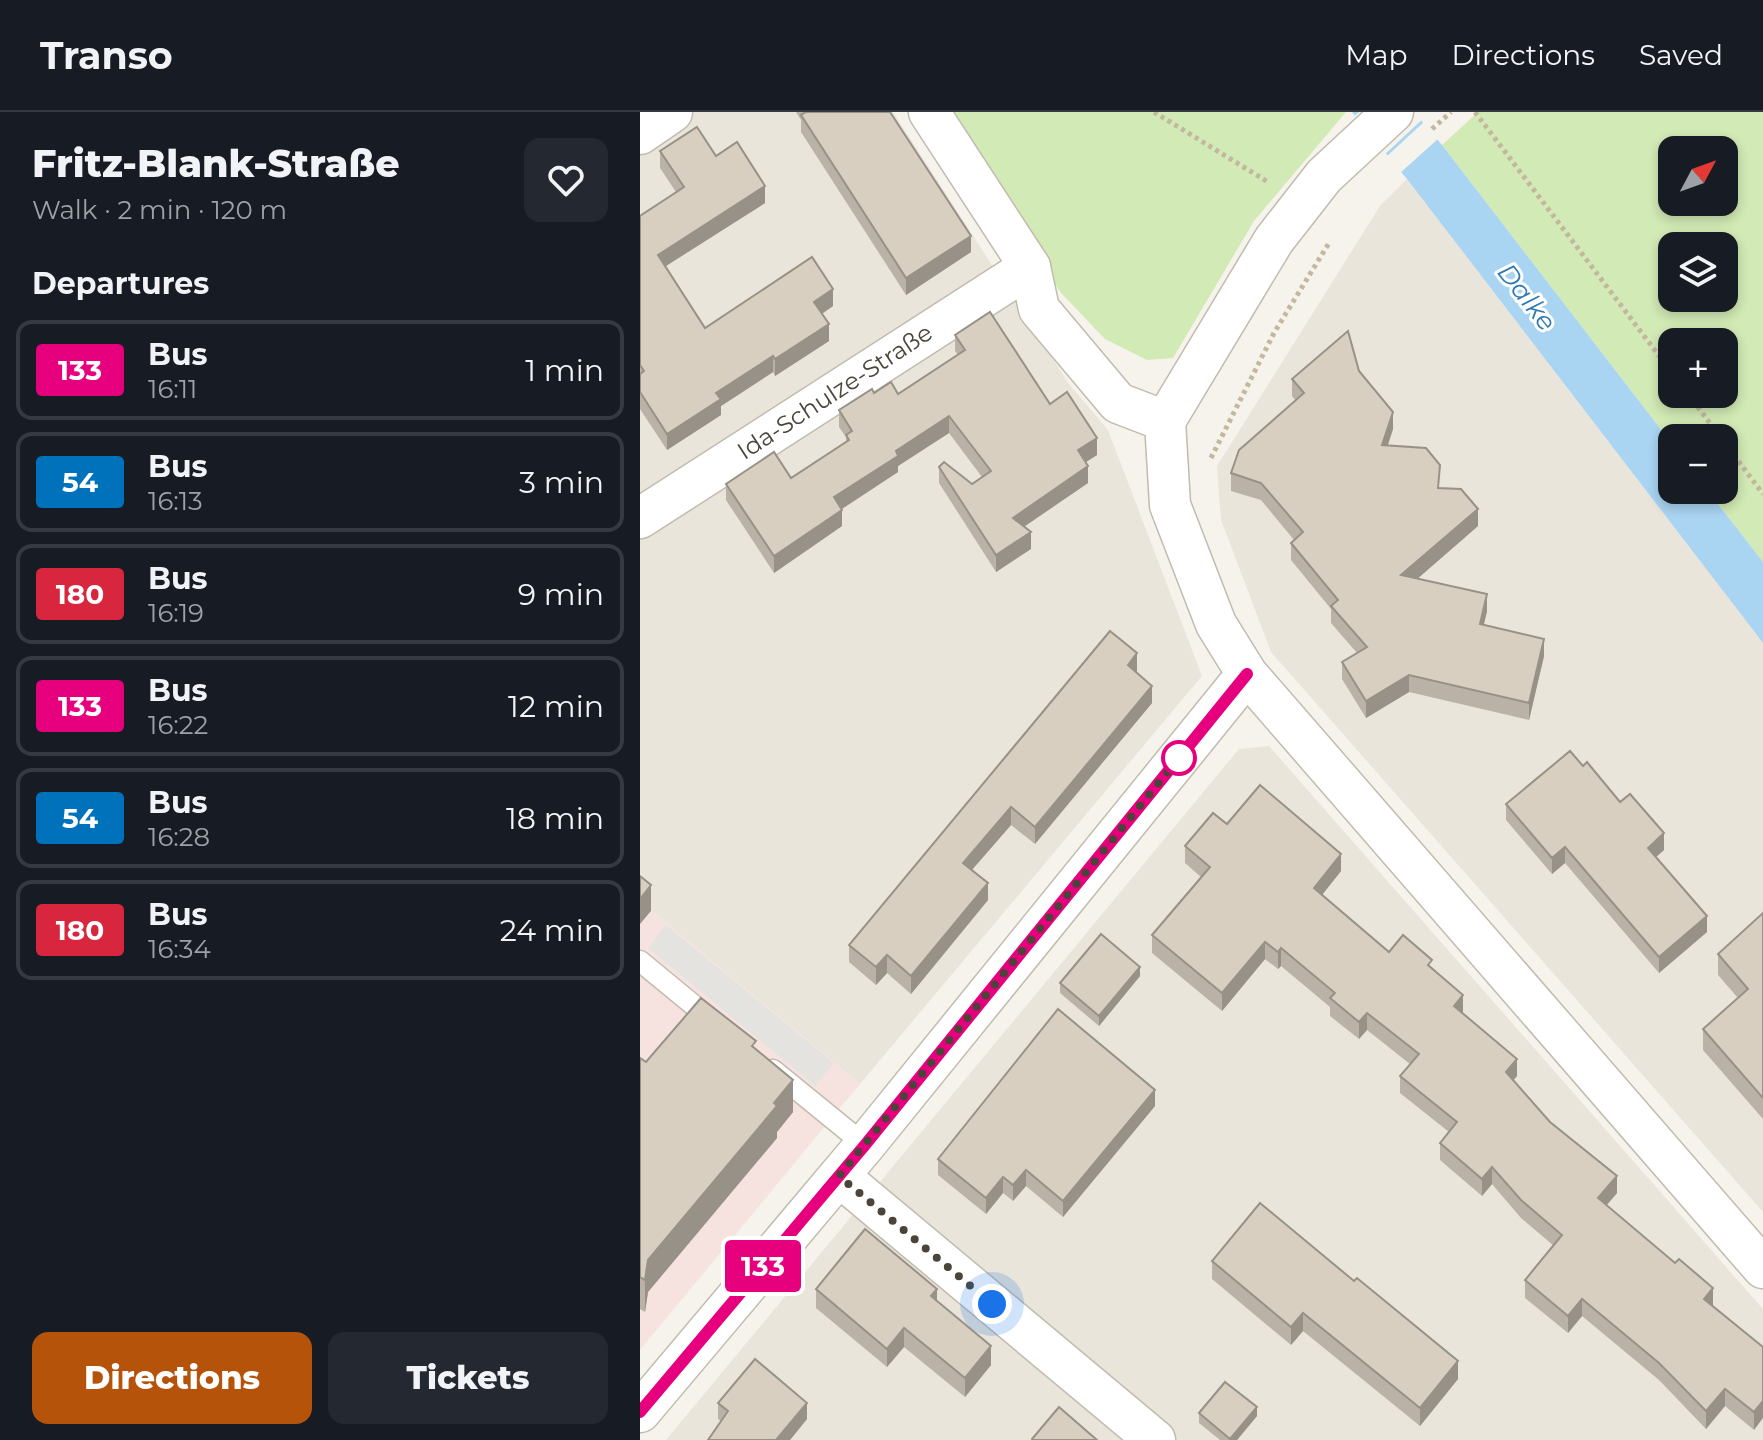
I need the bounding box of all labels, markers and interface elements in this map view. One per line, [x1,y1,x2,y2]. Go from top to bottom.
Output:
text: Transo [40,32,173,79]
text: Map [1345,38,1407,72]
text: Directions [1451,38,1595,72]
text: Saved [1639,38,1723,72]
north arrow [1658,136,1738,216]
map controls [1658,136,1738,504]
button: heart [524,138,608,222]
text: Fritz-Blank-Straße [32,140,400,187]
text: Walk · 2 min · 120 m [32,194,287,226]
button: layers [1658,232,1738,312]
water label: Dalke [1491,257,1563,337]
text: Departures [32,265,209,302]
street label: Ida-Schulze-Straße [732,318,938,465]
button: + [1658,328,1738,408]
text: Bus [148,336,208,373]
text: 1 min [525,352,604,389]
text: 133 [58,353,102,387]
text: 16:11 [148,373,198,405]
button: − [1658,424,1738,504]
text: Bus [148,448,208,485]
text: 3 min [519,464,604,501]
text: 54 [62,465,98,499]
text: 16:13 [148,485,203,517]
text: Bus [148,560,208,597]
text: 9 min [518,576,604,613]
text: 180 [56,577,104,611]
text: 16:19 [148,597,204,629]
text: Bus [148,672,208,709]
text: 12 min [508,688,604,725]
text: 133 [58,689,102,723]
text: 16:22 [148,709,208,741]
unlabelled marker [1162,741,1196,775]
text: Bus [148,784,208,821]
text: 18 min [506,800,604,837]
text: 54 [62,801,98,835]
text: 16:28 [148,821,210,853]
text: Bus [148,896,208,933]
text: 24 min [500,912,604,949]
text: 180 [56,913,104,947]
text: 16:34 [148,933,211,965]
line badge: 133 [717,1240,809,1292]
text: 133 [741,1249,785,1283]
your location [972,1284,1012,1324]
button: Directions [32,1332,312,1424]
button: Tickets [328,1332,608,1424]

